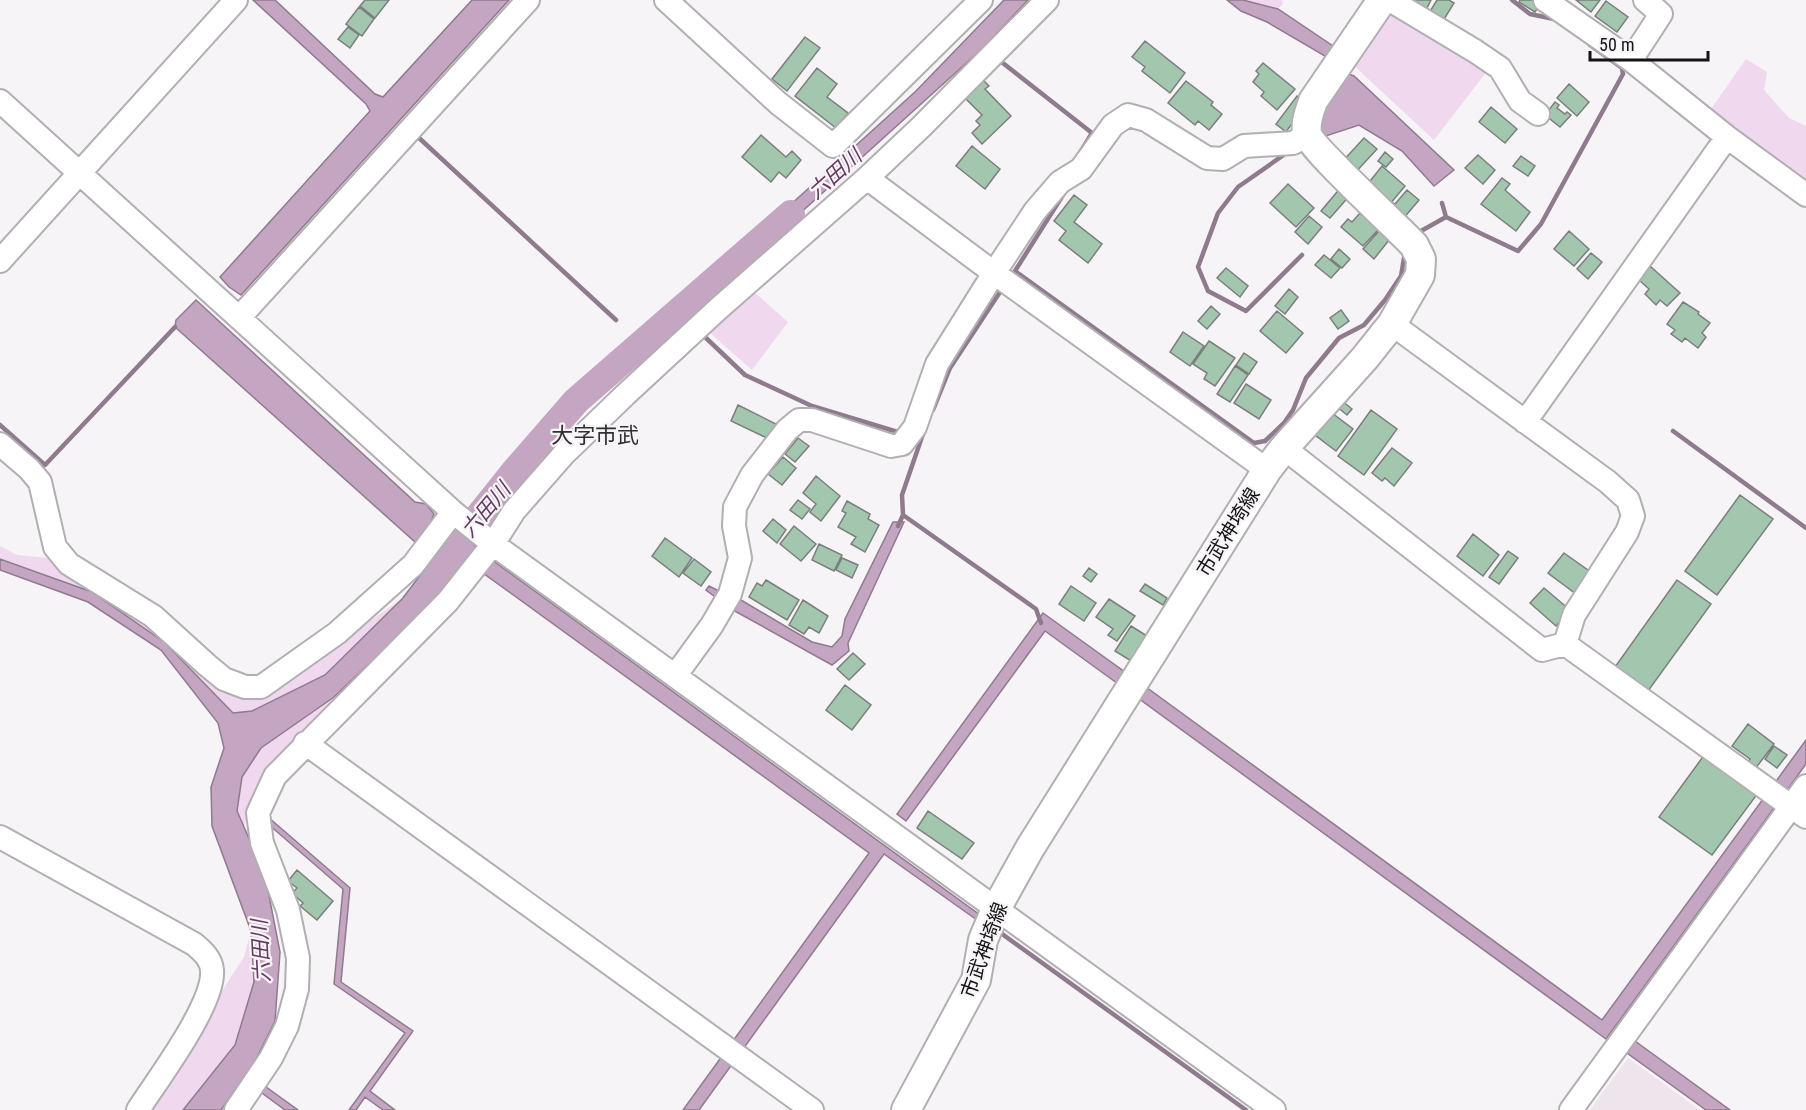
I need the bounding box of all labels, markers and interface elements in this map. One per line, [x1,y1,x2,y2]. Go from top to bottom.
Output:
scale bar [1590,24,1708,62]
text: 50 m [1599,34,1634,55]
water label: 六田川 [804,143,868,204]
district label: 大字市武 [551,423,639,448]
water label: 六田川 [457,477,517,542]
street label: 市武神埼線 [1191,483,1265,581]
street label: 市武神埼線 [956,899,1012,1001]
water label: 六田川 [247,917,275,983]

